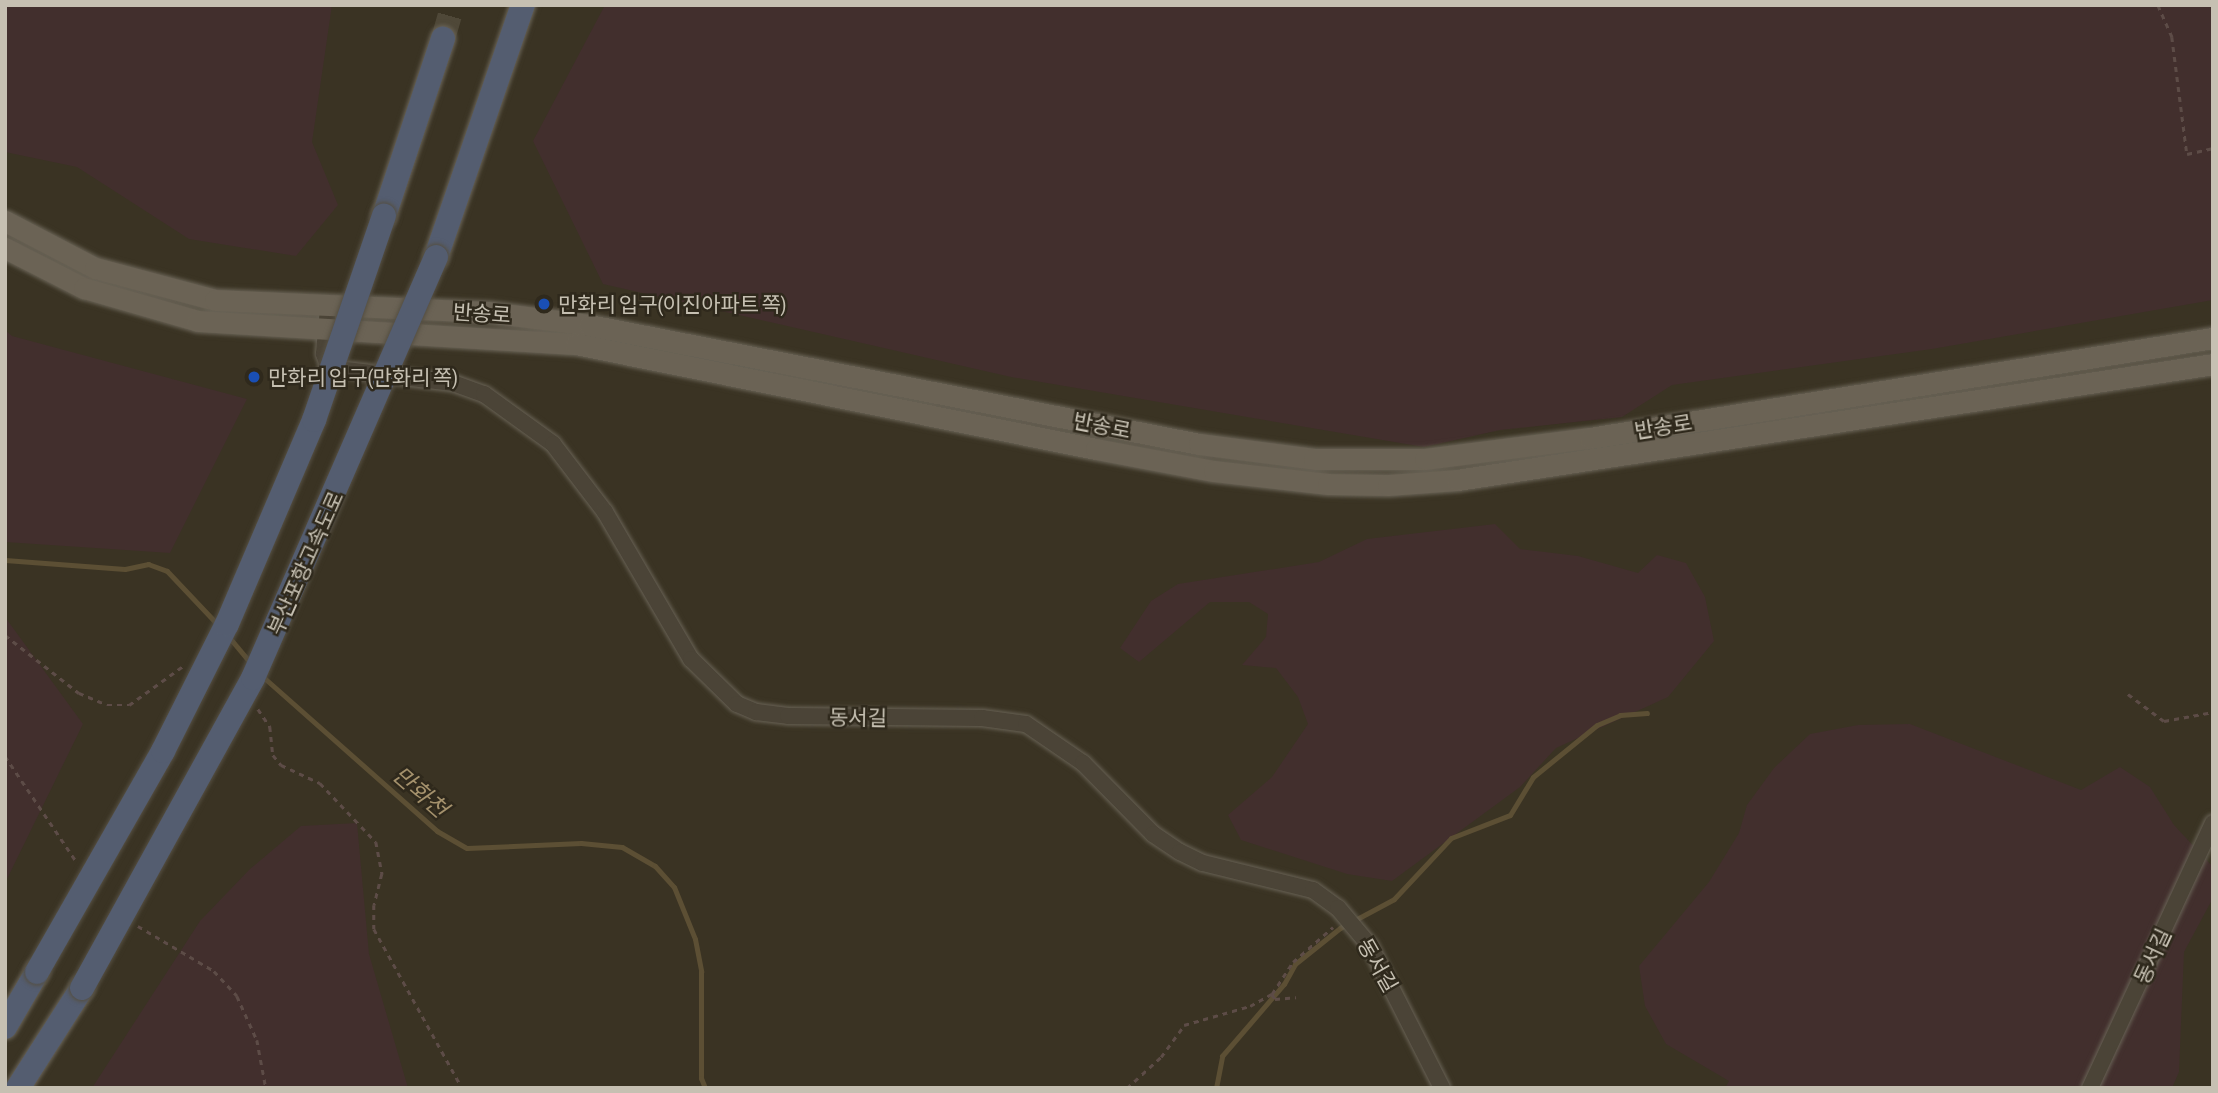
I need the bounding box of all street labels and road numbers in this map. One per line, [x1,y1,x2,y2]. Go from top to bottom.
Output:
street label: 반송로 [452,298,512,328]
street label: 반송로 [1071,407,1133,443]
street label: 반송로 [1632,409,1694,443]
street label: 부산포항고속도로 [262,487,348,639]
street label: 동서길 [829,704,887,730]
street label: 동서길 [2128,924,2176,988]
street label: 동서길 [1353,934,1403,996]

